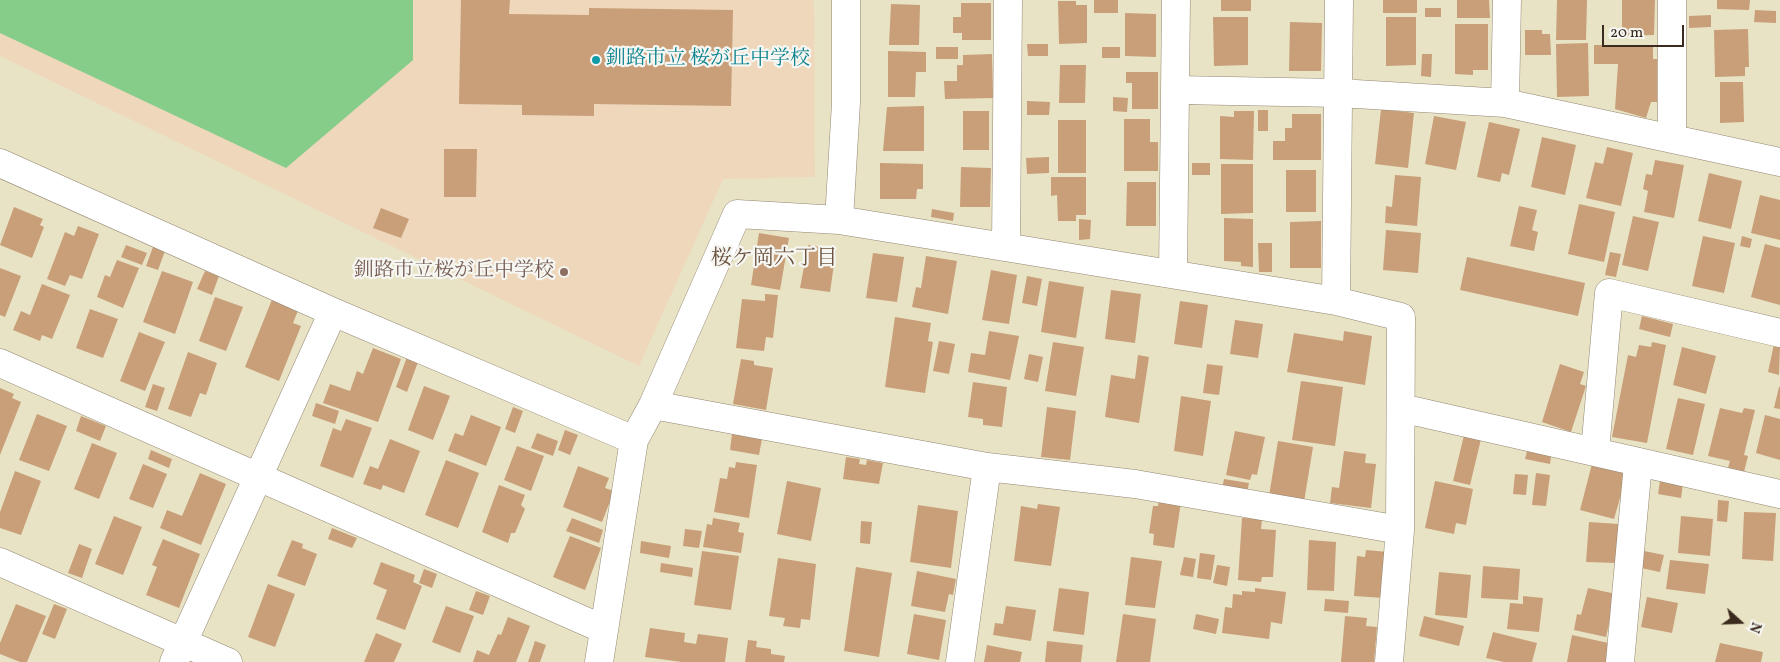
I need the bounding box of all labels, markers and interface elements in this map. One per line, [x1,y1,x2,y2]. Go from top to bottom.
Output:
scale bar [1605,15,1688,47]
text: 20 m [1610,23,1643,44]
place label: 釧路市立 桜が丘中学校 [606,48,810,72]
marker: 釧路市立 桜が丘中学校 [590,54,602,66]
district label: 桜ケ岡六丁目 [711,247,837,273]
place label: 釧路市立桜が丘中学校 [354,260,554,284]
marker: 釧路市立桜が丘中学校 [558,266,570,278]
north arrow [1715,597,1765,647]
text: N [1744,619,1765,635]

